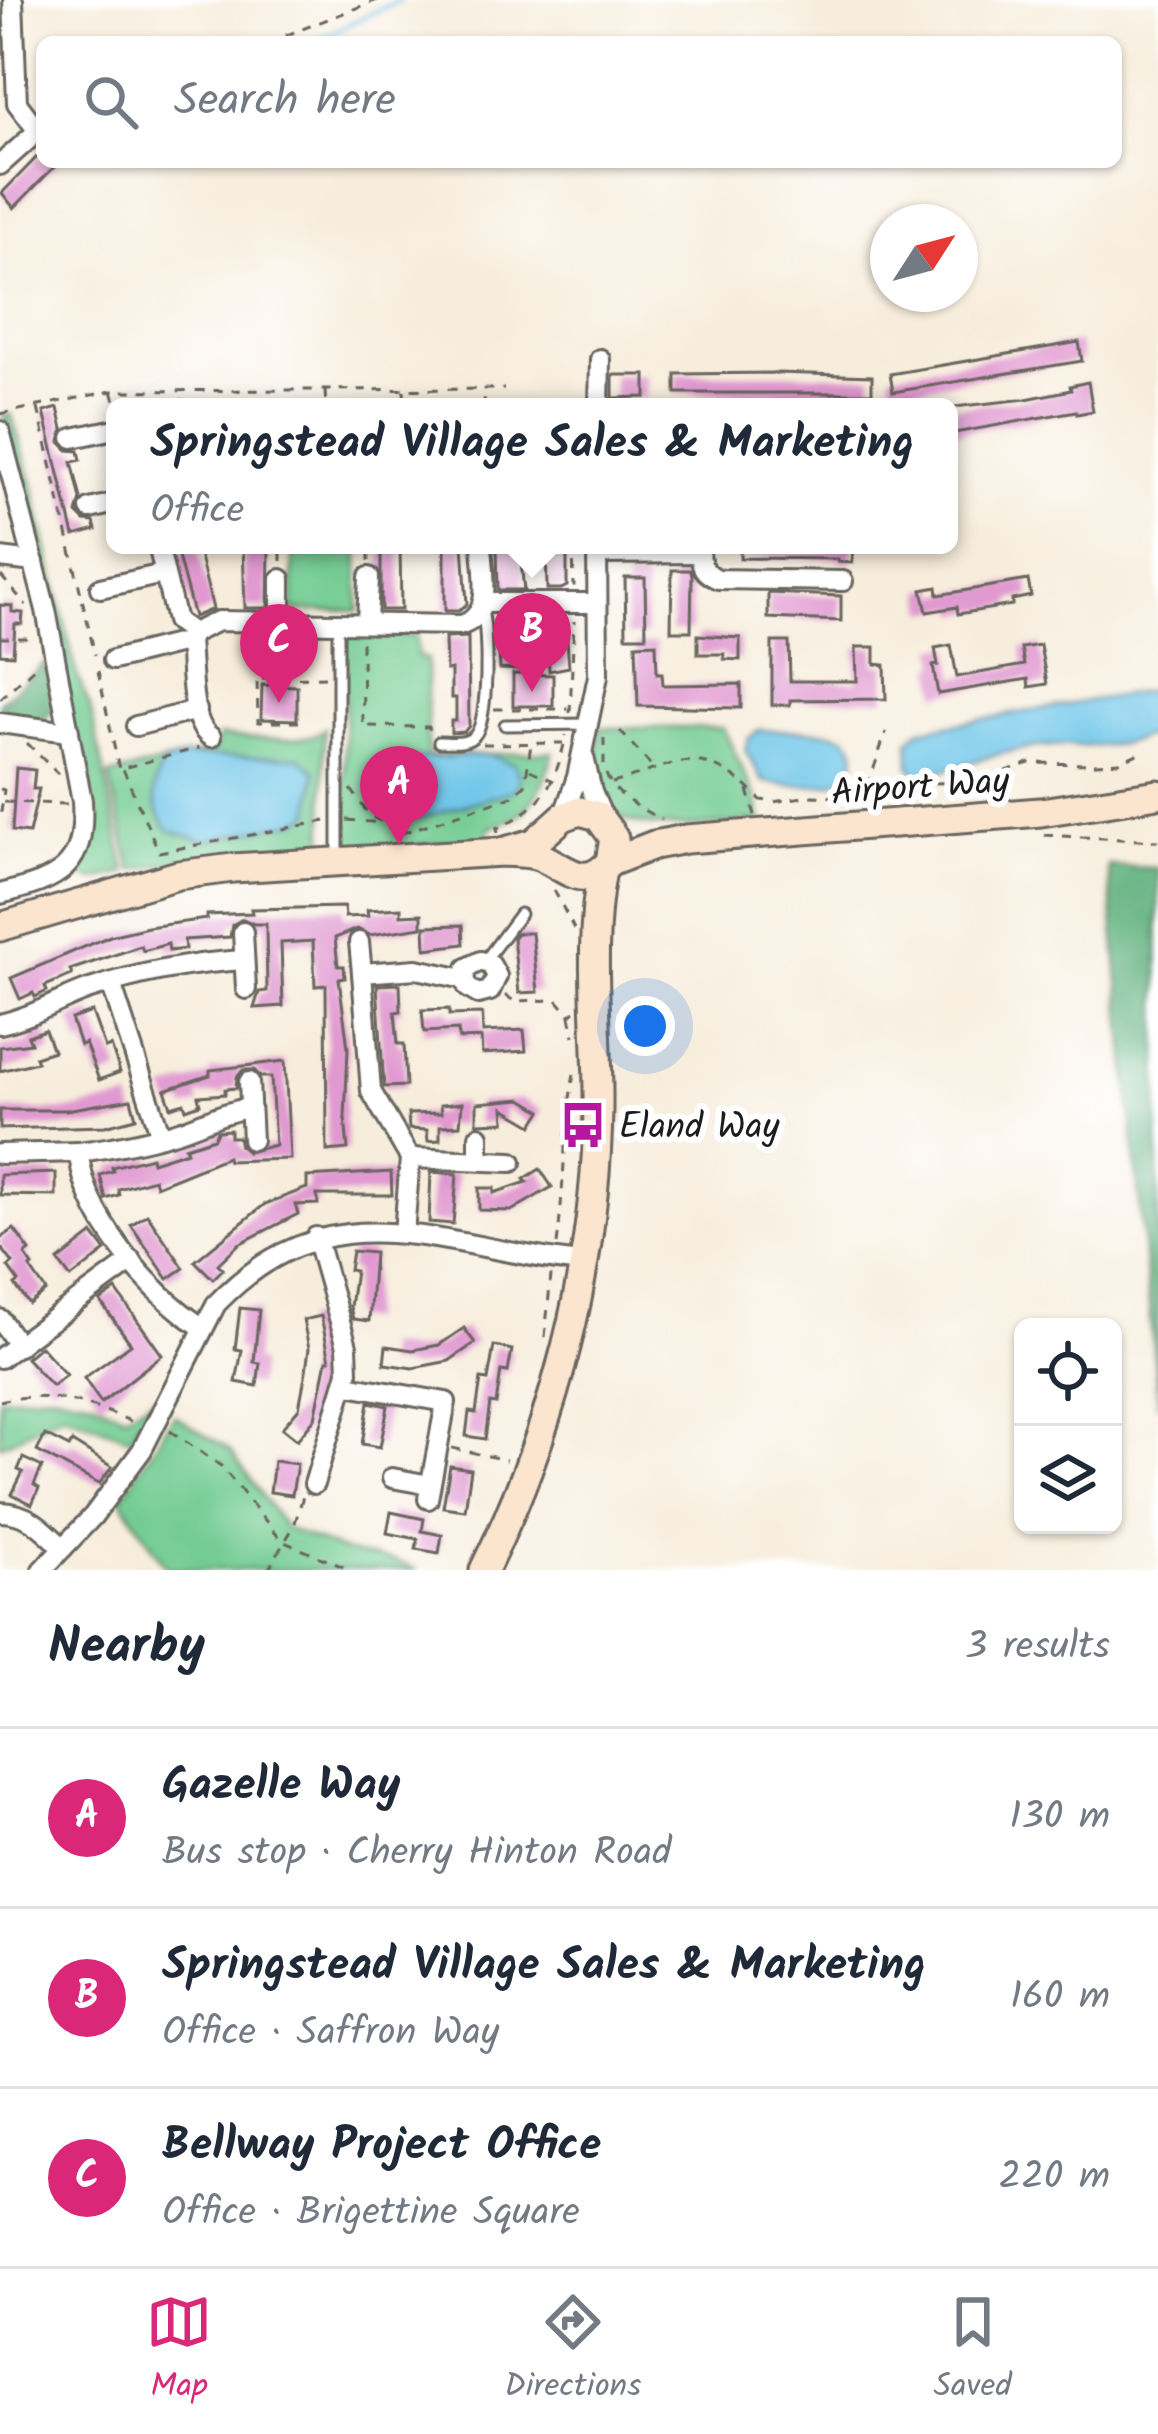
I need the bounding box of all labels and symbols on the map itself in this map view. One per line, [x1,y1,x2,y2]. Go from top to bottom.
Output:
north arrow [870,204,978,312]
pin: B [493,593,571,692]
pin: C [240,604,318,703]
pin: A [360,746,438,845]
street label: Airport Way [829,754,1012,823]
your location [615,996,675,1056]
bus stop icon: Eland Way [558,1100,608,1150]
place label: Eland Way [619,1100,780,1157]

